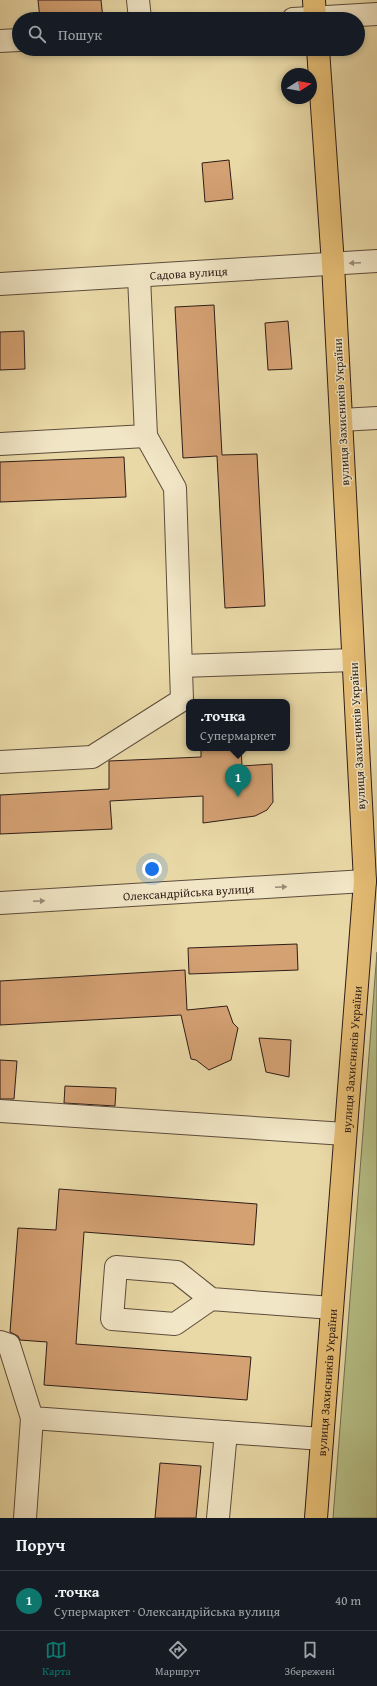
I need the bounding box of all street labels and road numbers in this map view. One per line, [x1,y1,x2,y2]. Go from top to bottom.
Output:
street label: Садова вулиця [149,262,228,283]
street label: вулиця Захисників України [329,338,353,486]
street label: вулиця Захисників України [345,662,369,810]
street label: Олександрійська вулиця [122,879,255,904]
street label: вулиця Захисників України [337,985,365,1134]
street label: вулиця Захисників України [312,1308,341,1457]

